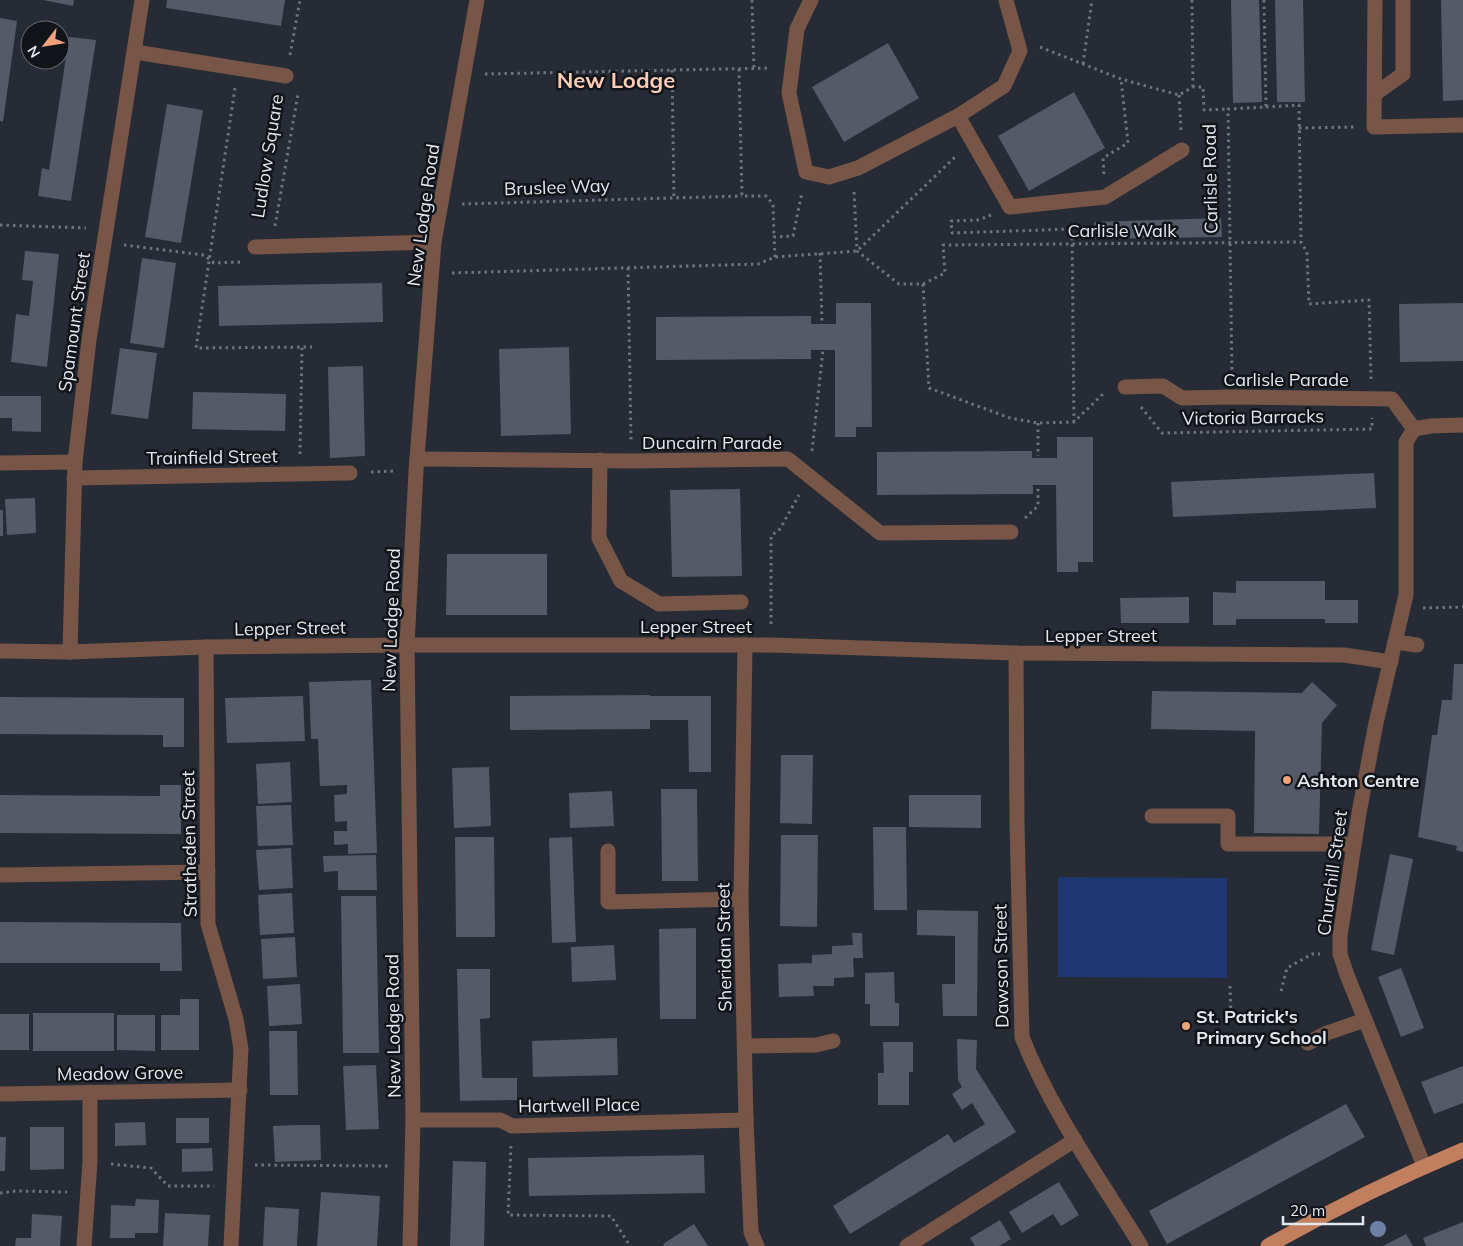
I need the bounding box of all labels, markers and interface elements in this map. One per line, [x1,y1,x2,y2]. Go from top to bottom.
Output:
north arrow [20,20,70,70]
text: N [23,43,44,61]
district label: New Lodge [557,66,675,94]
street label: Ludlow Square [246,92,288,220]
street label: Carlisle Road [1198,124,1222,234]
street label: New Lodge Road [402,142,444,288]
street label: Bruslee Way [504,174,611,200]
street label: Carlisle Walk [1068,219,1177,242]
street label: Spamount Street [53,251,95,393]
street label: Carlisle Parade [1223,368,1349,391]
street label: Victoria Barracks [1182,404,1324,430]
street label: Duncairn Parade [642,431,782,454]
street label: Trainfield Street [146,444,278,470]
street label: New Lodge Road [377,548,405,692]
street label: Lepper Street [640,615,752,638]
street label: Lepper Street [234,616,346,640]
street label: Lepper Street [1045,624,1157,647]
place label: Ashton Centre [1297,769,1420,792]
street label: Stratheden Street [176,770,202,918]
marker: Ashton Centre [1281,774,1293,786]
street label: Churchill Street [1312,809,1352,937]
street label: Sheridan Street [711,882,737,1012]
street label: Dawson Street [988,904,1014,1028]
street label: New Lodge Road [380,954,406,1098]
place label: St. Patrick's Primary School [1196,1005,1327,1049]
marker: St. Patrick's Primary School [1180,1020,1192,1032]
street label: Meadow Grove [57,1060,183,1086]
street label: Hartwell Place [518,1092,640,1118]
scale bar [1283,1194,1363,1226]
text: 20 m [1290,1201,1325,1220]

